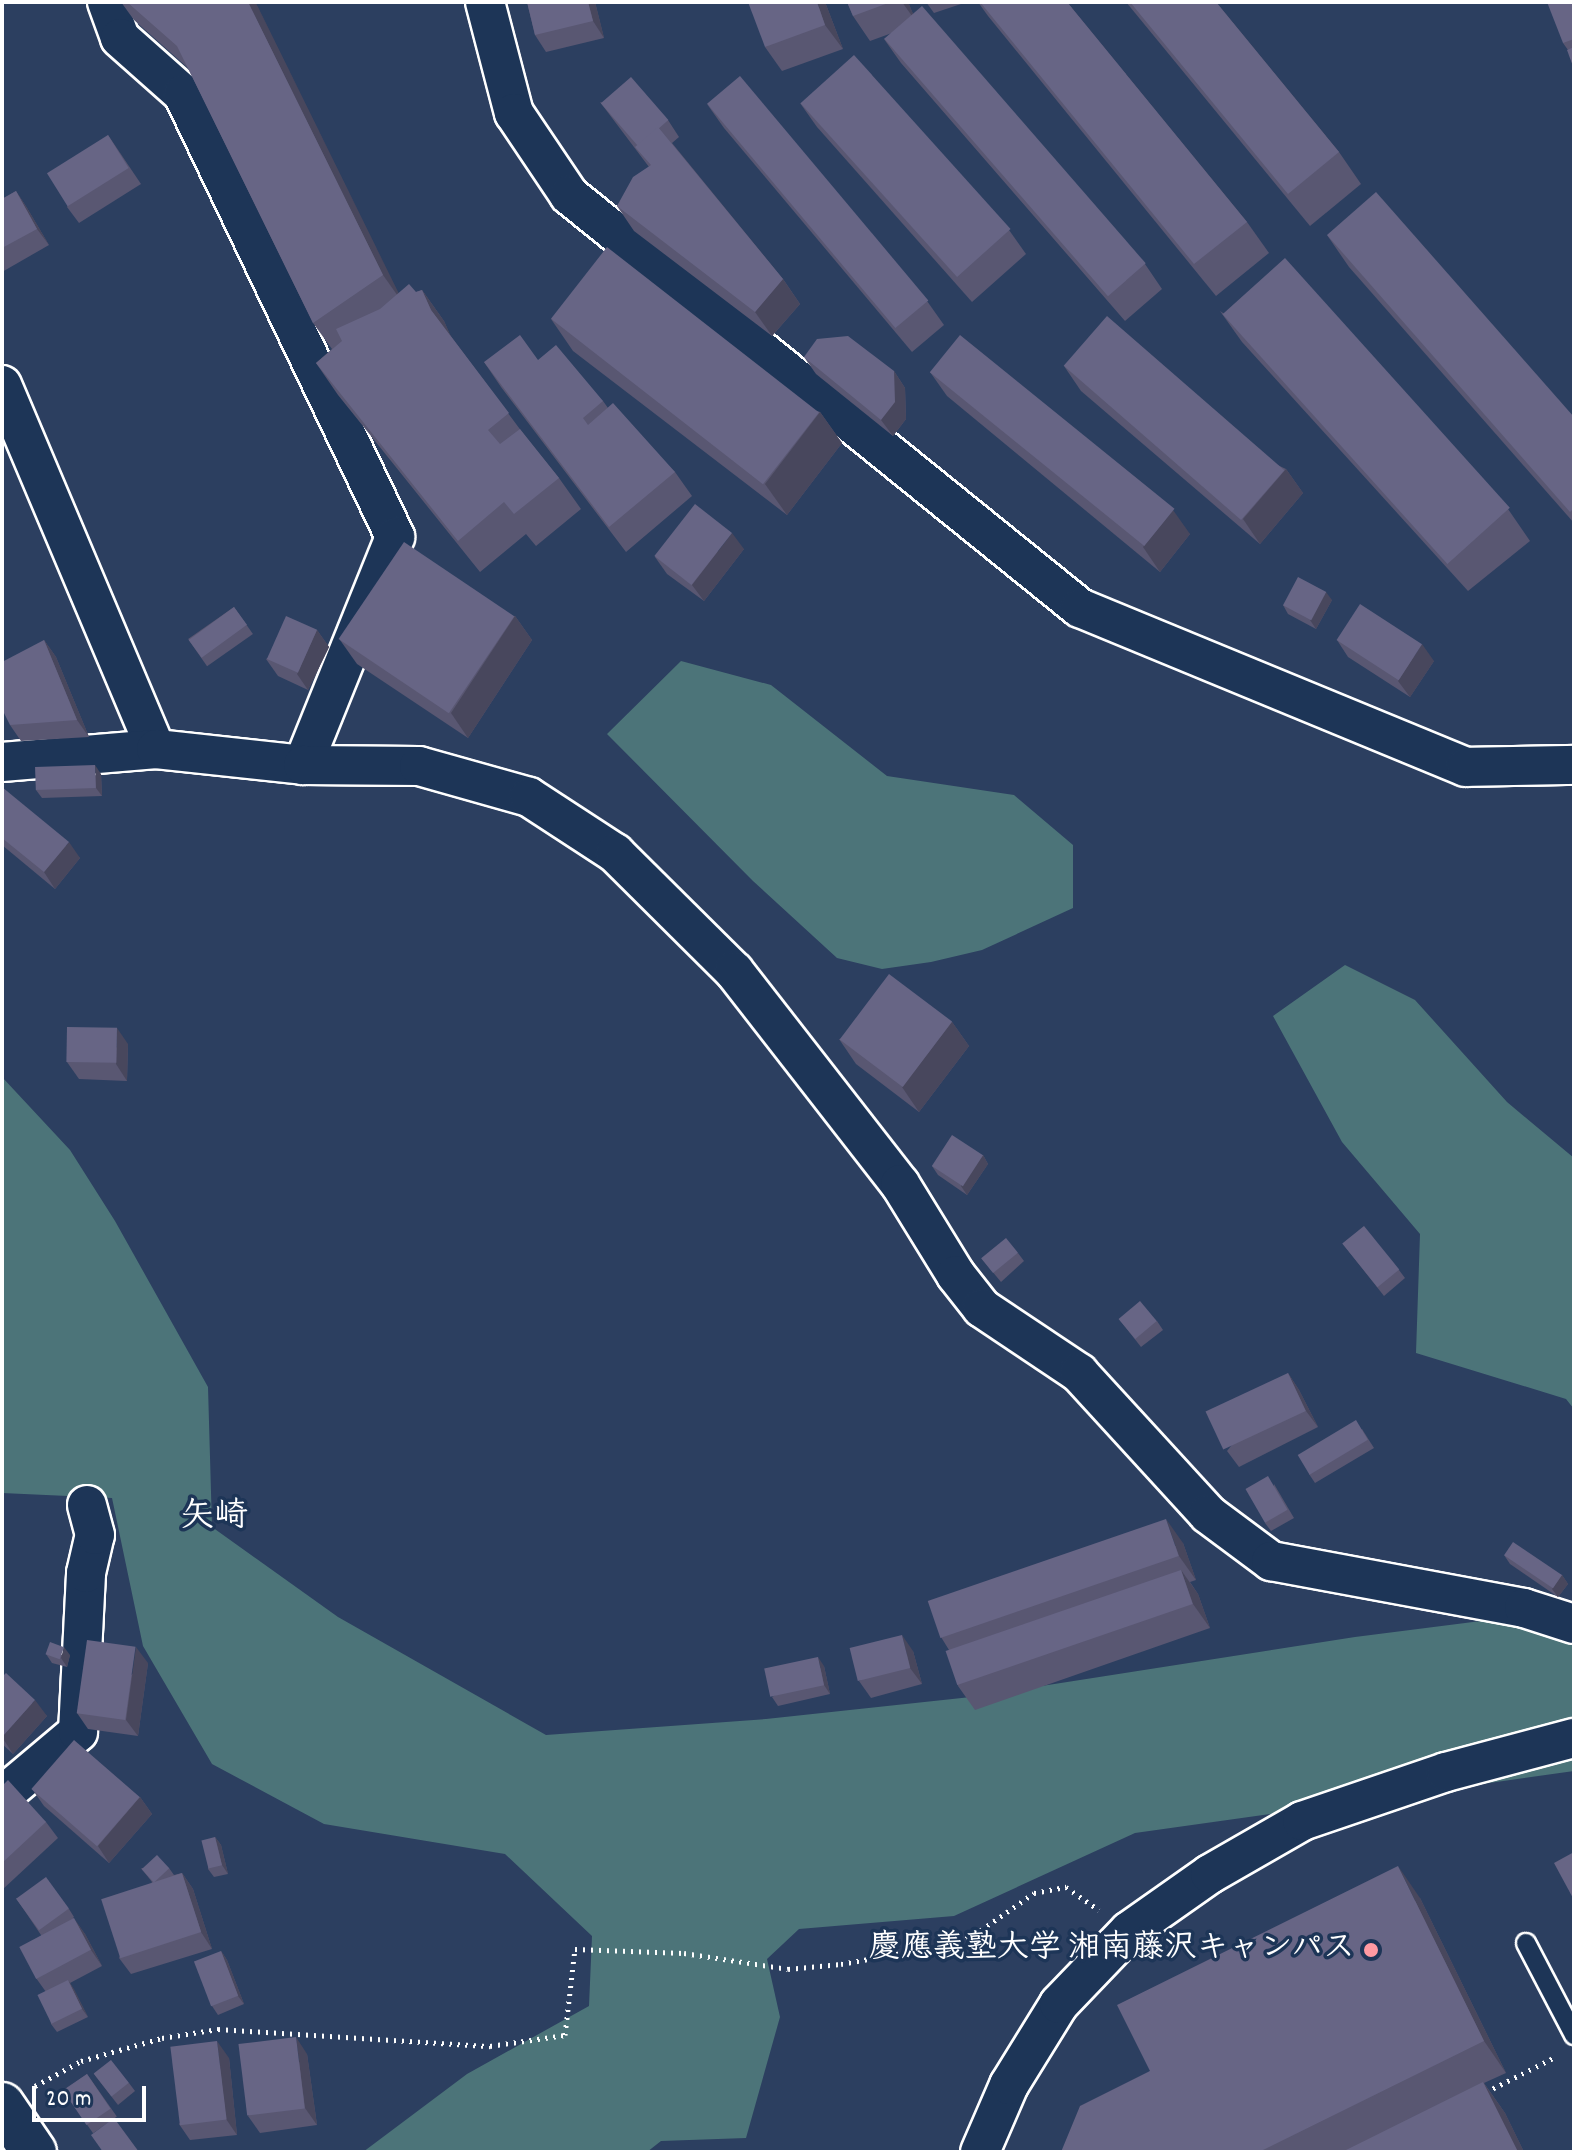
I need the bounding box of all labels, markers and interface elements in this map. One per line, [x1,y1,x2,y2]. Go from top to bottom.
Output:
district label: 矢崎 [180,1499,248,1539]
place label: 慶應義塾大学 湘南藤沢キャンパス [868,1931,1355,1969]
marker: 慶應義塾大学 湘南藤沢キャンパス [1362,1941,1380,1959]
scale bar [36,2070,150,2120]
text: 20 m [46,2083,92,2117]

